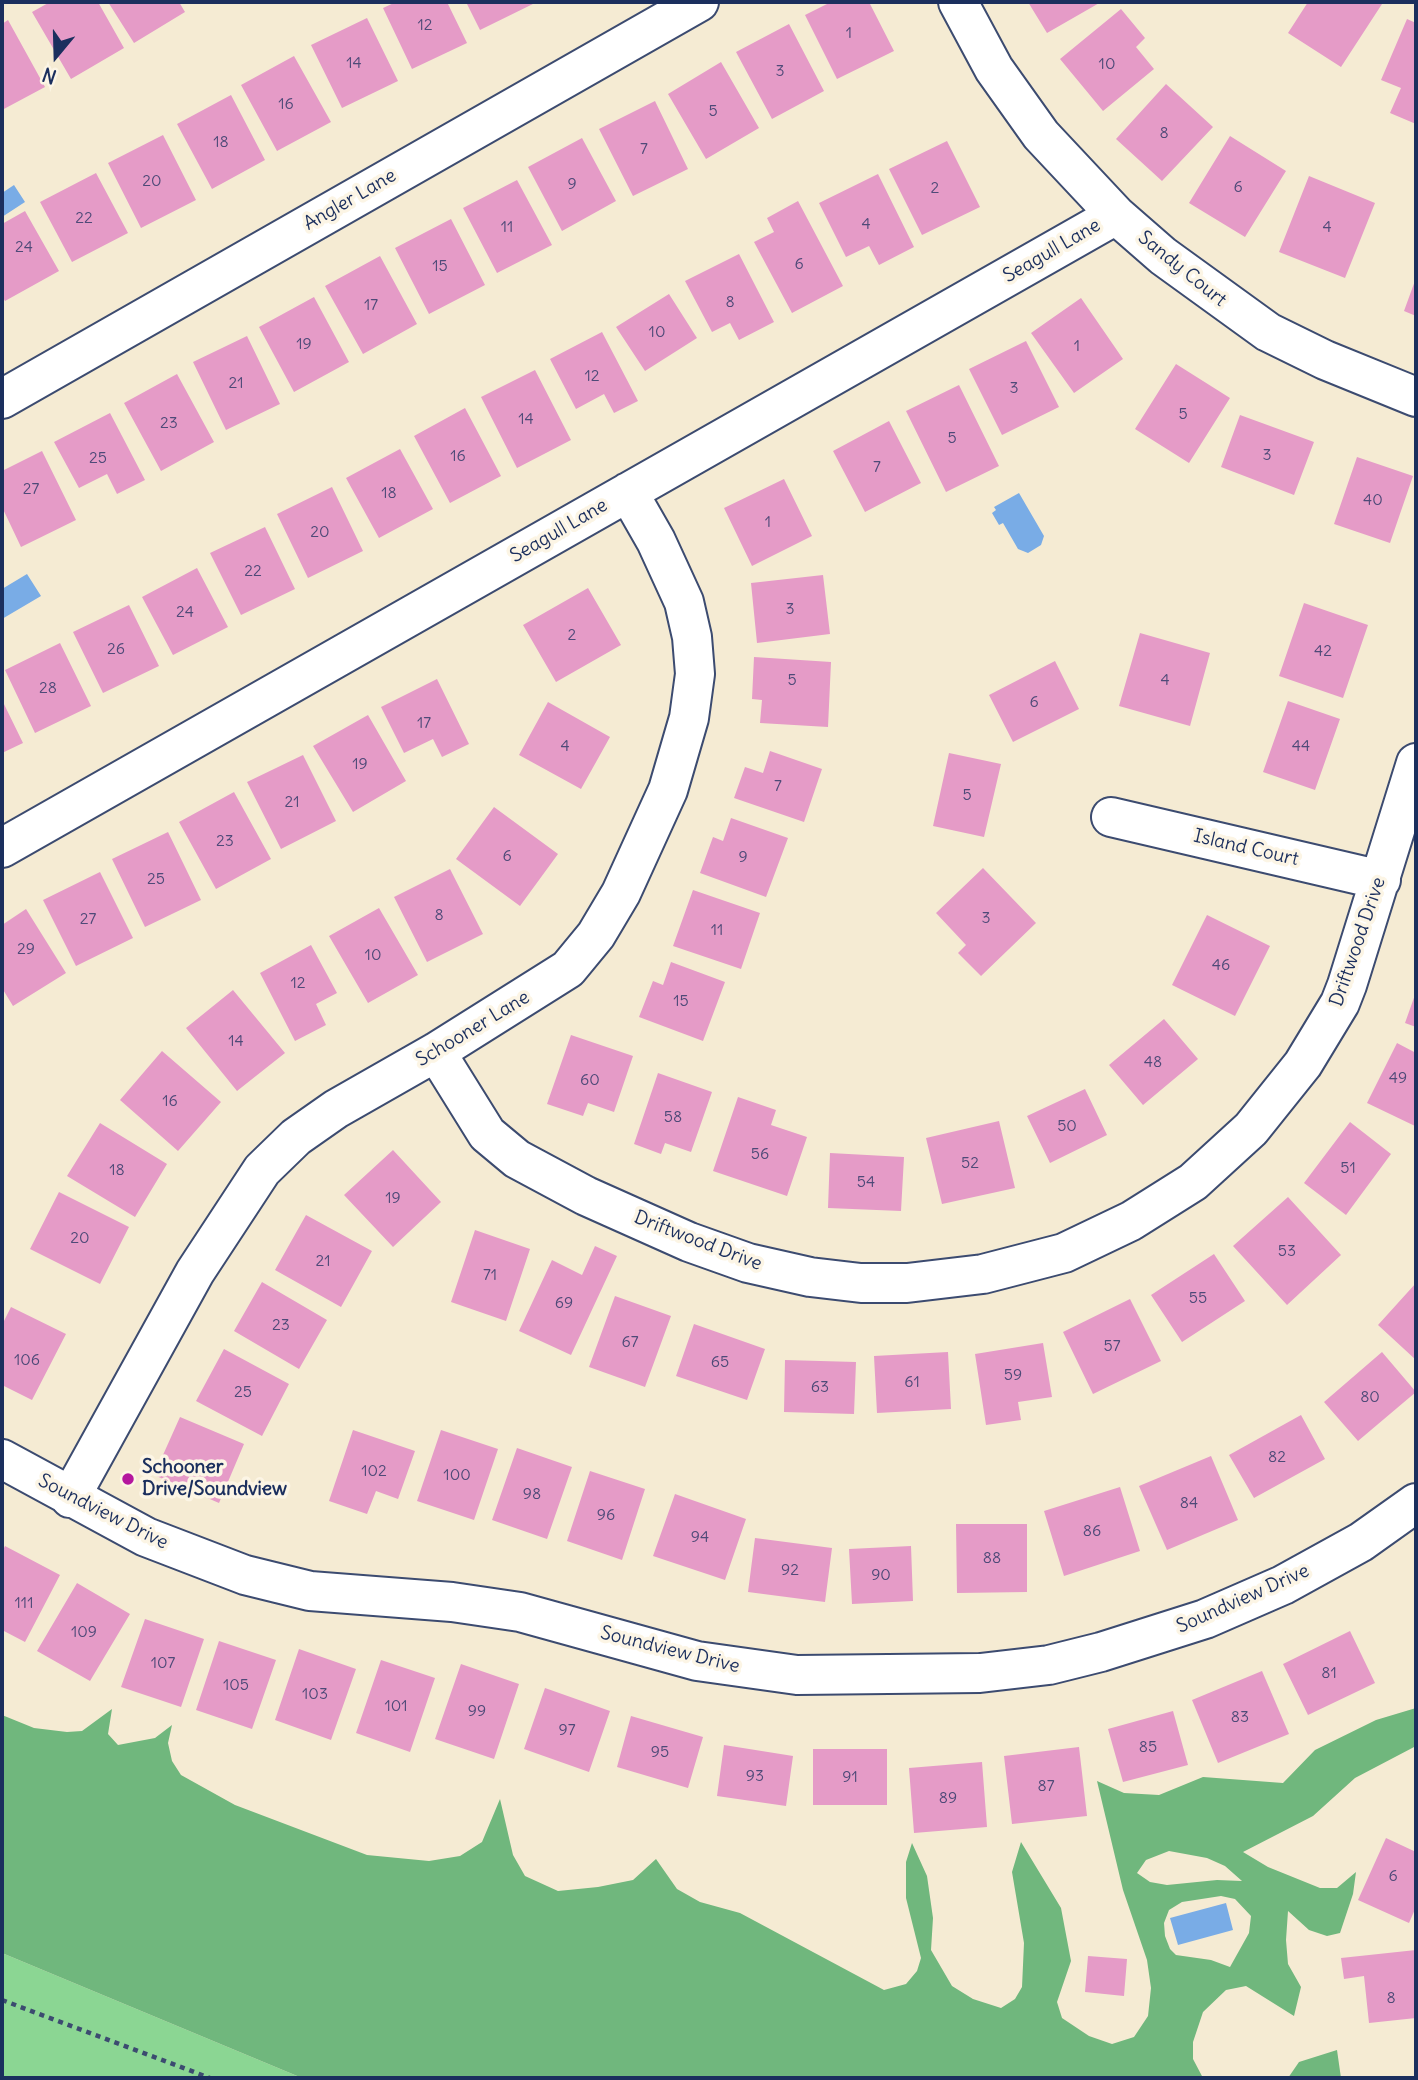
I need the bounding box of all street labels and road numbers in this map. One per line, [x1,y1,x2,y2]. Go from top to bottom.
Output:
street label: Angler Lane [300,164,400,236]
street label: Seagull Lane [999,214,1105,288]
street label: Sandy Court [1133,226,1231,312]
street label: Seagull Lane [506,494,612,568]
street label: Island Court [1191,825,1301,871]
street label: Driftwood Drive [1325,874,1391,1010]
street label: Schooner Lane [412,986,534,1072]
street label: Driftwood Drive [631,1206,765,1276]
street label: Soundview Drive [34,1469,172,1555]
street label: Soundview Drive [1173,1560,1313,1638]
street label: Soundview Drive [598,1622,742,1678]

